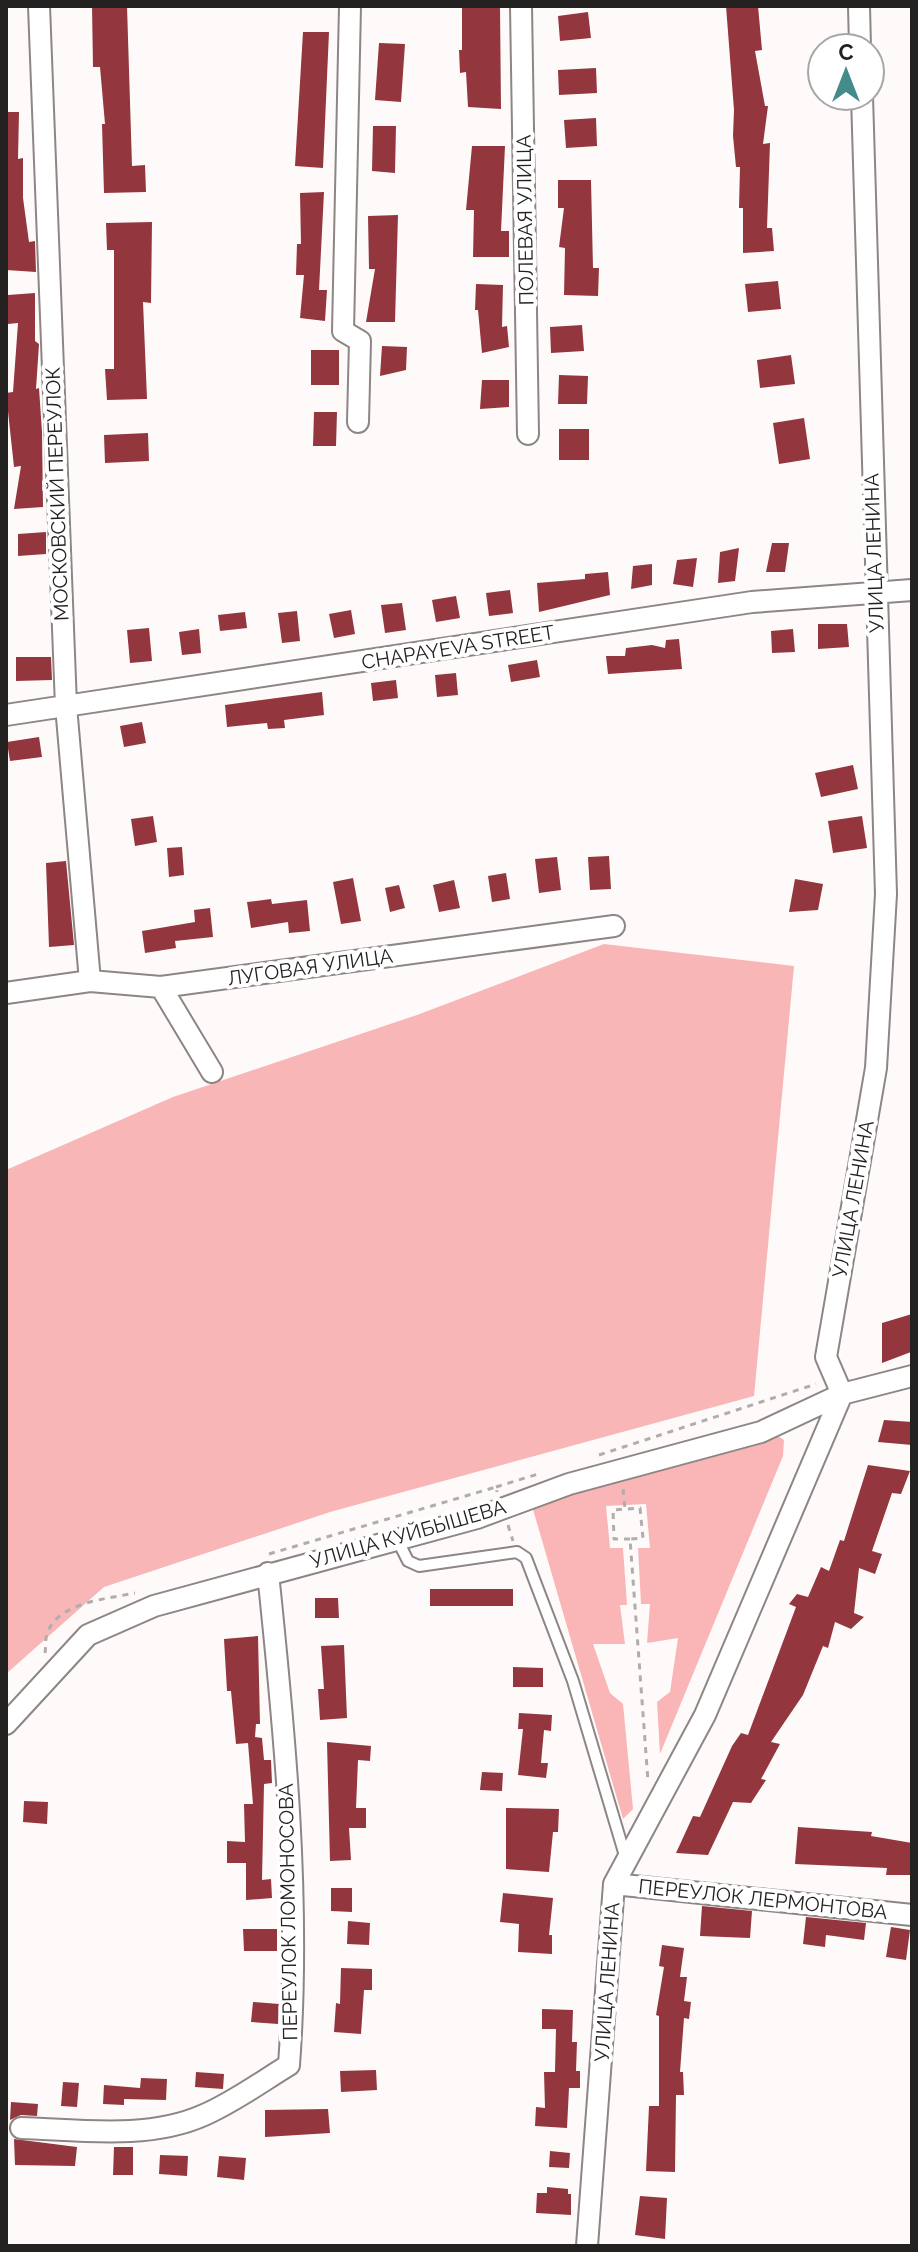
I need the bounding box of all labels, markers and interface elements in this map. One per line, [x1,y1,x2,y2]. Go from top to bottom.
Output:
north arrow [806,32,886,112]
text: С [838,39,854,65]
street label: ПОЛЕВАЯ УЛИЦА [512,134,538,306]
street label: МОСКОВСКИЙ ПЕРЕУЛОК [41,366,73,621]
street label: УЛИЦА ЛЕНИНА [859,472,889,633]
street label: CHAPAYEVA STREET [360,620,556,674]
street label: ЛУГОВАЯ УЛИЦА [226,943,395,990]
street label: УЛИЦА ЛЕНИНА [827,1118,879,1280]
street label: УЛИЦА КУЙБЫШЕВА [307,1494,509,1573]
street label: ПЕРЕУЛОК ЛОМОНОСОВА [274,1783,302,2041]
street label: ПЕРЕУЛОК ЛЕРМОНТОВА [637,1874,889,1924]
street label: УЛИЦА ЛЕНИНА [589,1901,625,2062]

